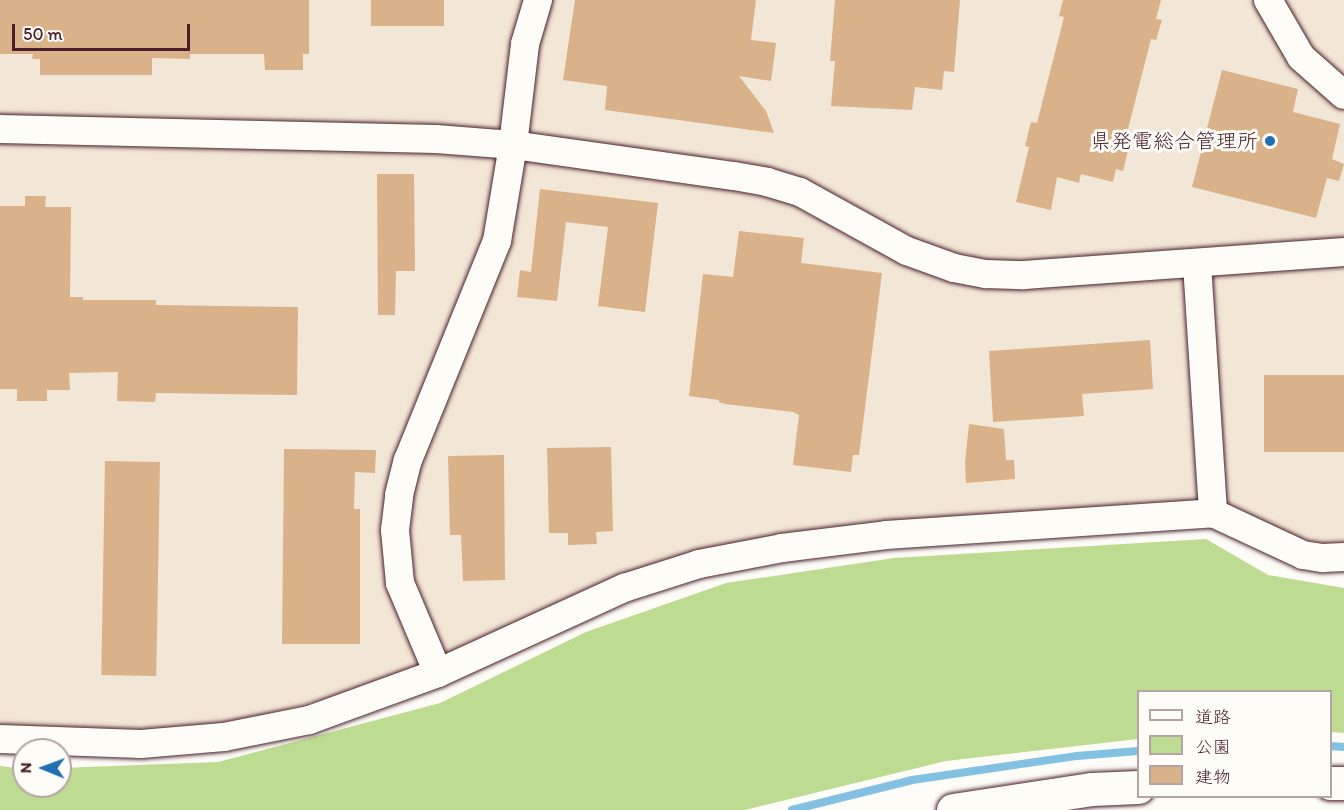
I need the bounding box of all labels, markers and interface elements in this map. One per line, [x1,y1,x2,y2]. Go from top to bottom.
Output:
scale bar [15,12,194,50]
text: 50 m [23,23,63,45]
place label: 県発電総合管理所 [1090,128,1258,154]
marker: 県発電総合管理所 [1263,134,1277,148]
legend [1137,690,1332,798]
text: 道路 [1195,706,1231,728]
text: 公園 [1195,736,1231,758]
north arrow [12,738,72,798]
text: N [16,762,35,773]
text: 建物 [1195,766,1231,788]

